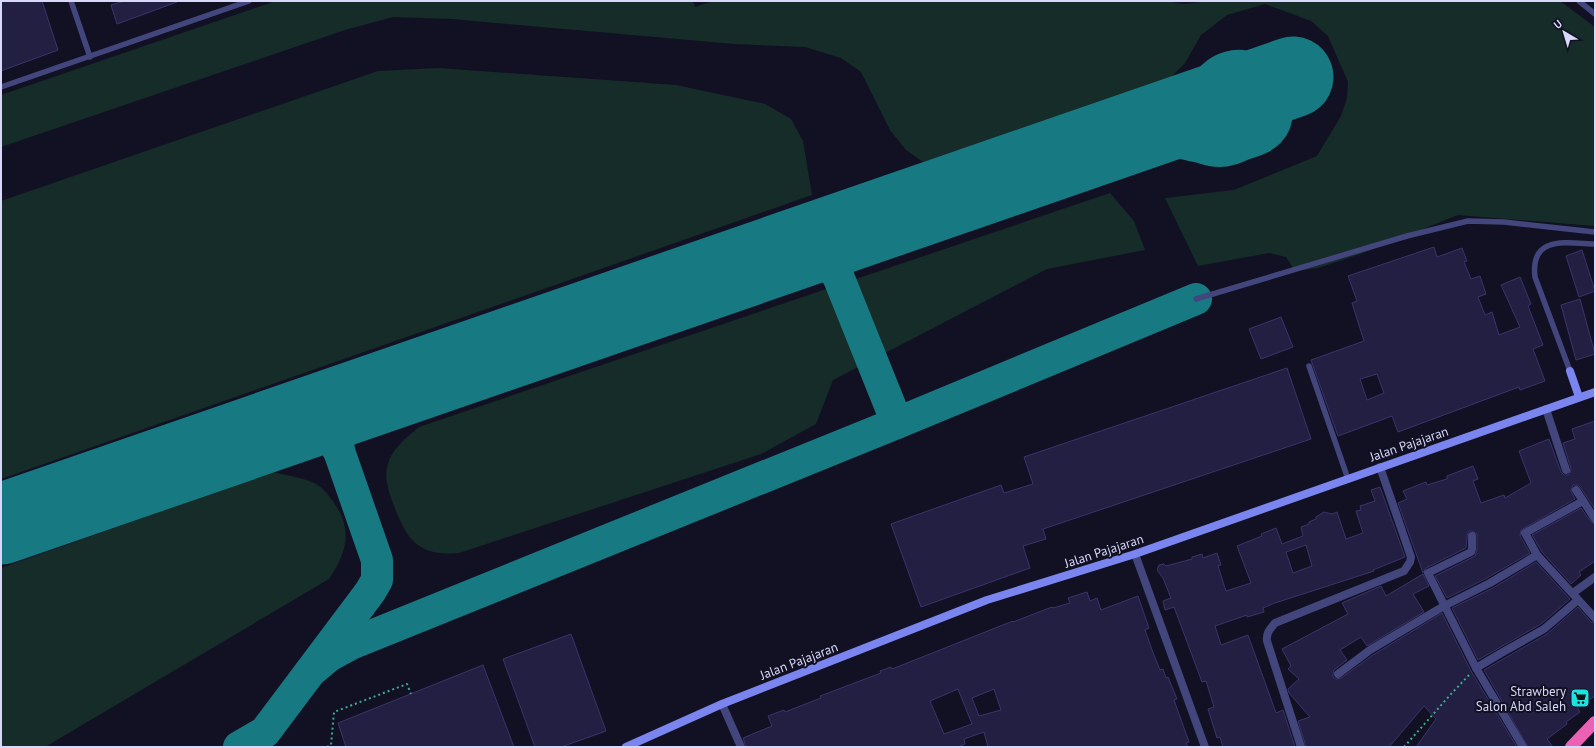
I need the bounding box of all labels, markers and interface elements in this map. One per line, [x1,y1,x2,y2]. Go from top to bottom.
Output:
north arrow [1544,12,1584,52]
text: U [1551,16,1565,32]
street label: Jalan Pajajaran [1366,423,1451,466]
street label: Jalan Pajajaran [1061,530,1146,572]
street label: Jalan Pajajaran [757,638,840,684]
place label: Strawbery Salon Abd Saleh [1476,683,1566,715]
supermarket icon: Strawbery Salon Abd Saleh [1569,687,1591,709]

